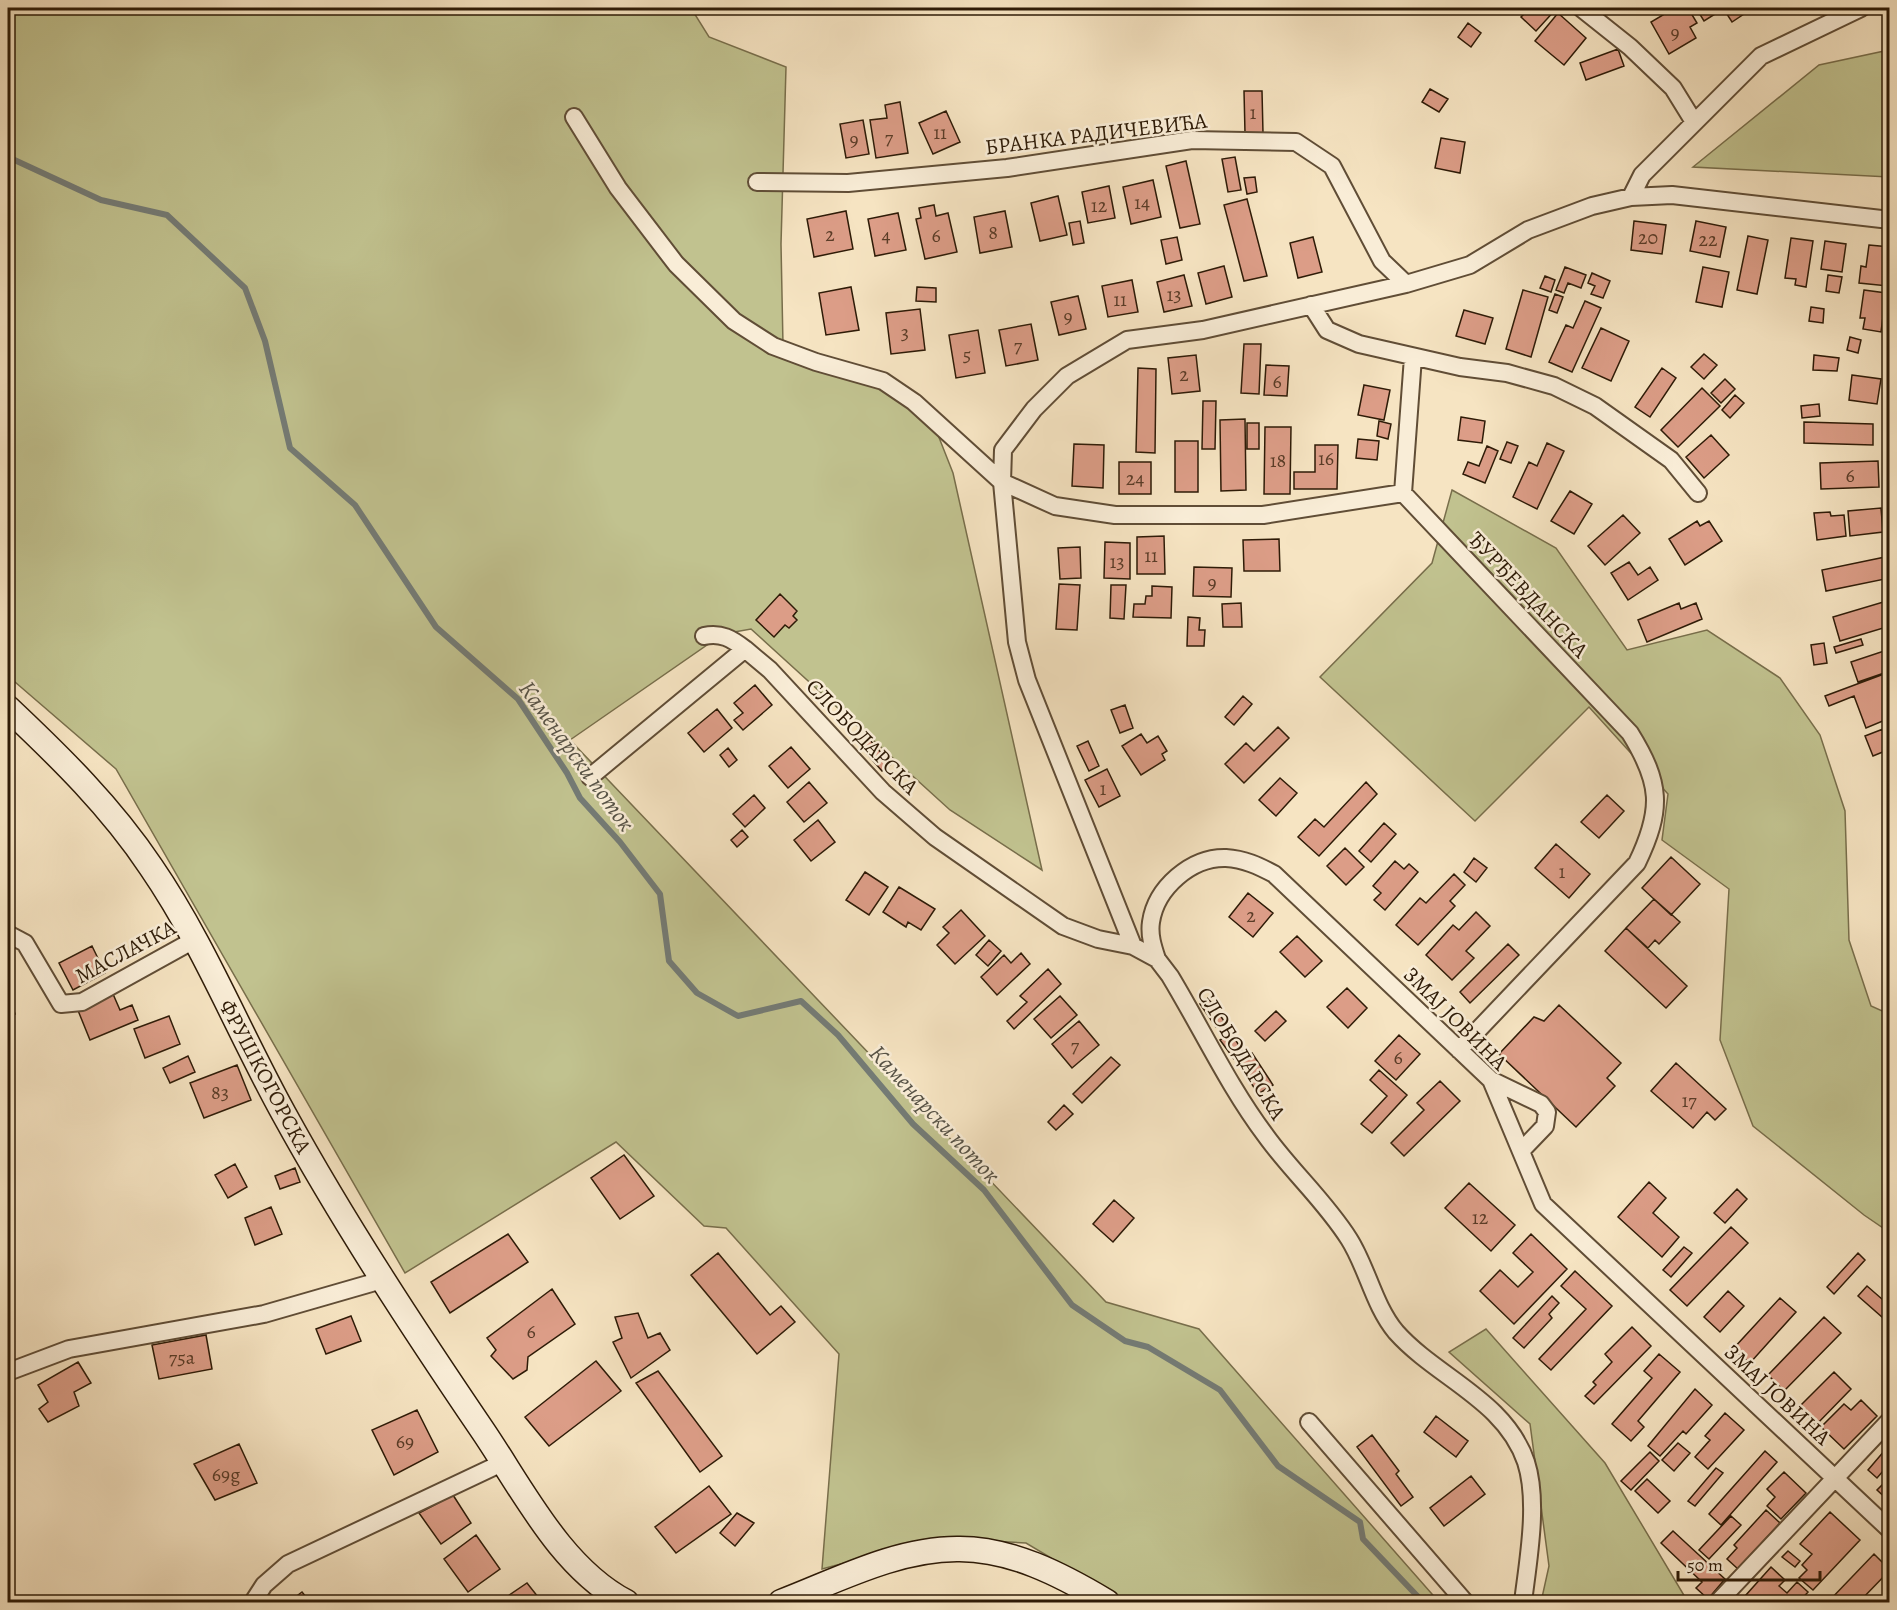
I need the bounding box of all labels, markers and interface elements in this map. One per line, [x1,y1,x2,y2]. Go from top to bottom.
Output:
house number: 9 [1670,19,1680,46]
house number: 1 [1250,99,1257,126]
street label: БРАНКА РАДИЧЕВИЋА [983,105,1210,162]
house number: 11 [933,119,947,146]
house number: 7 [885,124,894,151]
house number: 9 [849,126,859,153]
house number: 14 [1134,189,1150,216]
house number: 12 [1091,192,1108,219]
house number: 8 [988,219,998,246]
house number: 2 [825,221,835,248]
house number: 4 [881,222,891,249]
house number: 6 [931,222,941,249]
house number: 20 [1638,224,1658,251]
house number: 22 [1699,226,1718,253]
house number: 13 [1166,281,1182,308]
house number: 11 [1113,286,1127,313]
house number: 9 [1063,303,1073,330]
house number: 3 [901,319,909,346]
house number: 7 [1014,332,1023,359]
house number: 5 [963,341,971,368]
house number: 2 [1179,361,1189,388]
house number: 6 [1272,368,1282,395]
house number: 16 [1318,445,1334,472]
house number: 18 [1270,447,1286,474]
house number: 6 [1845,462,1855,489]
house number: 24 [1126,465,1144,492]
street label: ЂУРЂЕВДАНСКА [1462,525,1596,665]
house number: 11 [1144,542,1158,569]
house number: 13 [1109,548,1125,575]
house number: 9 [1207,569,1217,596]
street label: СЛОБОДАРСКА [799,672,926,802]
water label: Каменарски поток [511,674,643,838]
house number: 1 [1100,775,1107,802]
house number: 1 [1559,858,1566,885]
house number: 2 [1246,902,1256,929]
street label: МАСЛАЧКА [70,912,182,991]
street label: ЗМАЈ ЈОВИНА [1397,960,1515,1078]
street label: СЛОБОДАРСКА [1190,981,1293,1127]
street label: ФРУШКОГОРСКА [212,994,319,1160]
house number: 7 [1071,1032,1080,1059]
water label: Каменарски поток [862,1038,1008,1190]
house number: 6 [1393,1044,1403,1071]
house number: 83 [211,1079,229,1106]
house number: 17 [1681,1087,1697,1114]
house number: 12 [1472,1204,1489,1231]
house number: 6 [526,1318,536,1345]
street label: ЗМАЈ ЈОВИНА [1717,1337,1838,1453]
house number: 75a [169,1344,196,1371]
house number: 69 [396,1428,414,1455]
house number: 69g [212,1461,240,1488]
scale bar [1678,1544,1820,1582]
text: 50 m [1687,1553,1723,1577]

